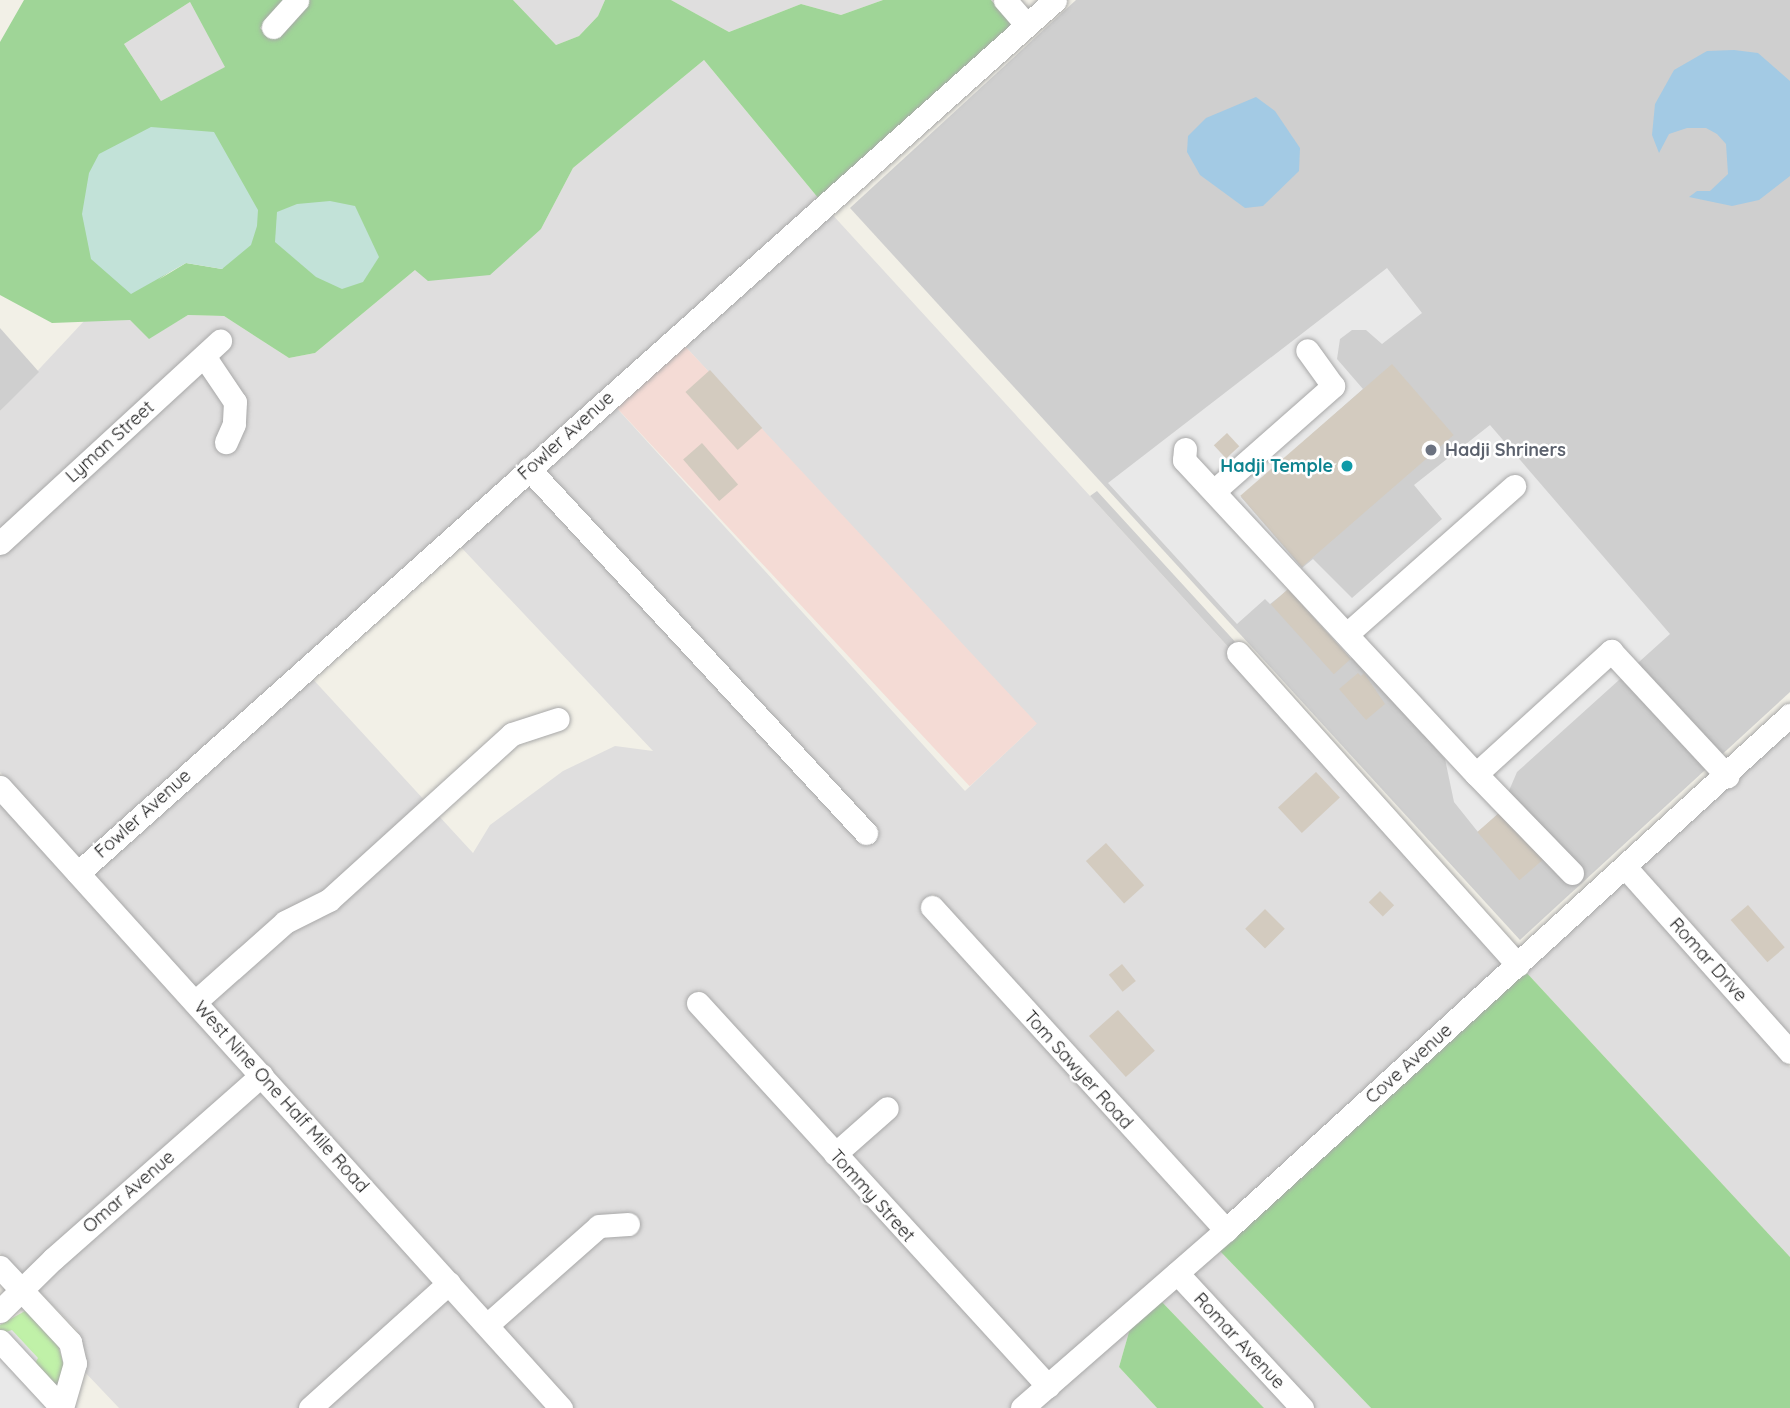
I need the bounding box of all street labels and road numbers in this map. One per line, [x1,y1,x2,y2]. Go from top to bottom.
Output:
street label: Fowler Avenue [513,387,619,485]
street label: Lyman Street [61,397,159,487]
street label: Fowler Avenue [90,765,196,863]
street label: Romar Drive [1665,914,1751,1006]
street label: West Nine One Half Mile Road [189,997,373,1197]
street label: Tom Sawyer Road [1019,1006,1137,1134]
street label: Cove Avenue [1361,1020,1457,1108]
street label: Tommy Street [825,1145,919,1247]
street label: Omar Avenue [79,1146,179,1238]
street label: Romar Avenue [1189,1288,1289,1394]

